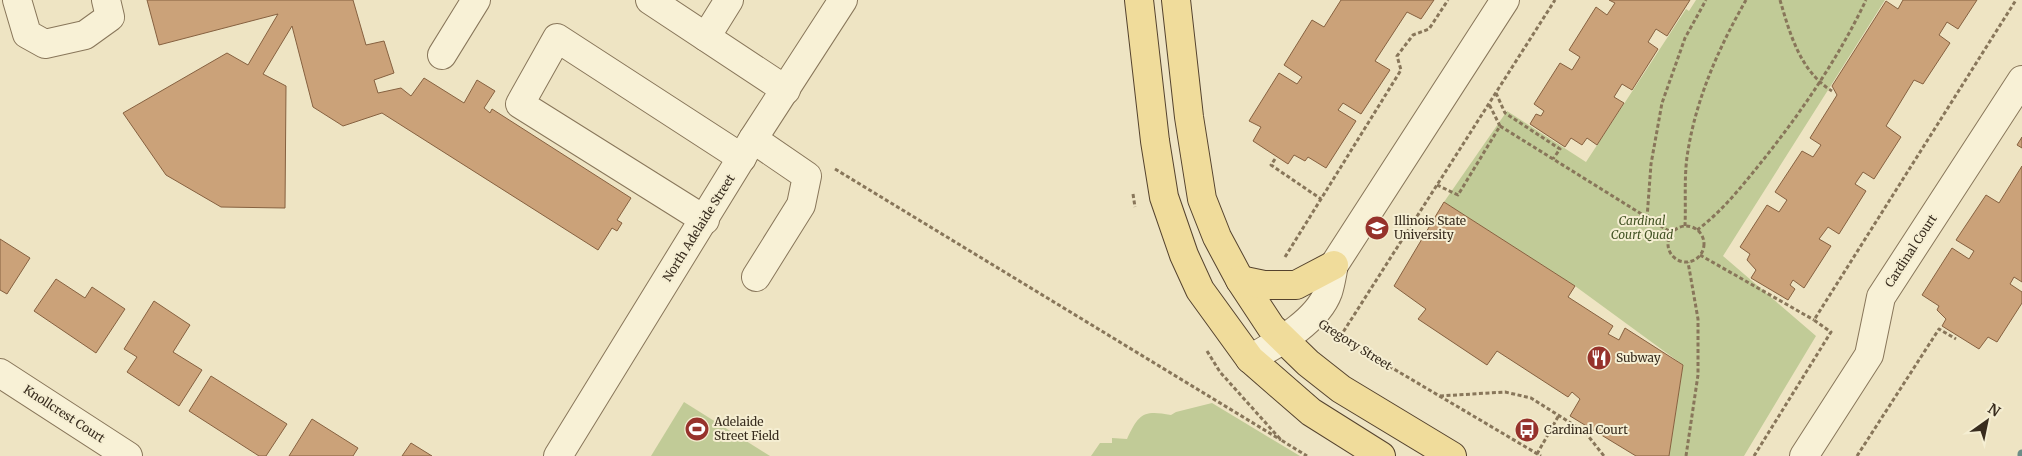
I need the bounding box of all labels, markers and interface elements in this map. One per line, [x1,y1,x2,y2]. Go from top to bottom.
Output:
street label: North Adelaide Street [659,171,738,284]
street label: Cardinal Court [1881,211,1940,290]
place label: Illinois State University [1394,213,1466,242]
park label: Cardinal Court Quad [1611,213,1673,242]
school or university icon: Illinois State University [1364,215,1390,241]
street label: Gregory Street [1316,316,1395,373]
restaurant icon: Subway [1586,345,1612,371]
place label: Subway [1616,350,1661,365]
street label: Knollcrest Court [21,382,108,446]
north arrow [1962,396,2012,446]
text: N [1985,400,2004,421]
place label: Adelaide Street Field [713,414,779,443]
sports icon: Adelaide Street Field [684,416,710,442]
bus stop icon: Cardinal Court [1514,417,1540,443]
place label: Cardinal Court [1544,422,1628,437]

